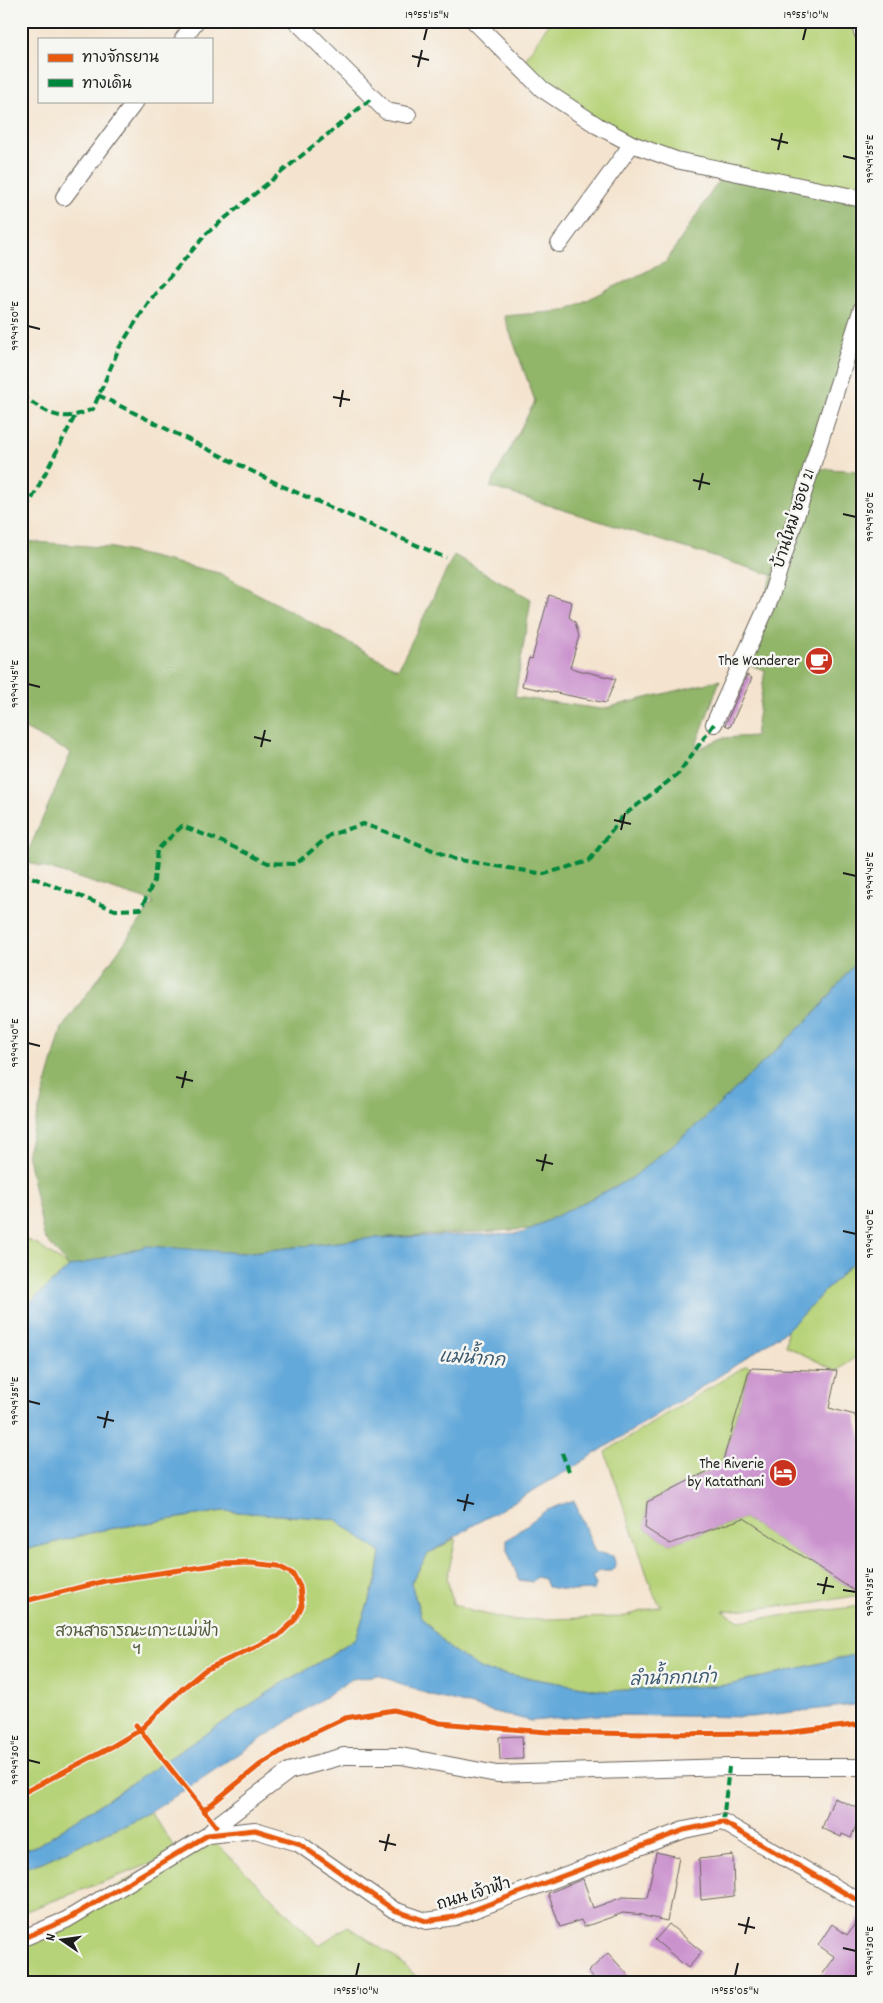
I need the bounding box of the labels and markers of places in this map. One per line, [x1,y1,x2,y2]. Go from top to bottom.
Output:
cafe icon: The Wanderer [804,646,834,676]
place label: The Wanderer [718,650,800,673]
place label: The Riverie by Katathani [688,1453,764,1494]
hotel icon: The Riverie by Katathani [768,1458,798,1488]

